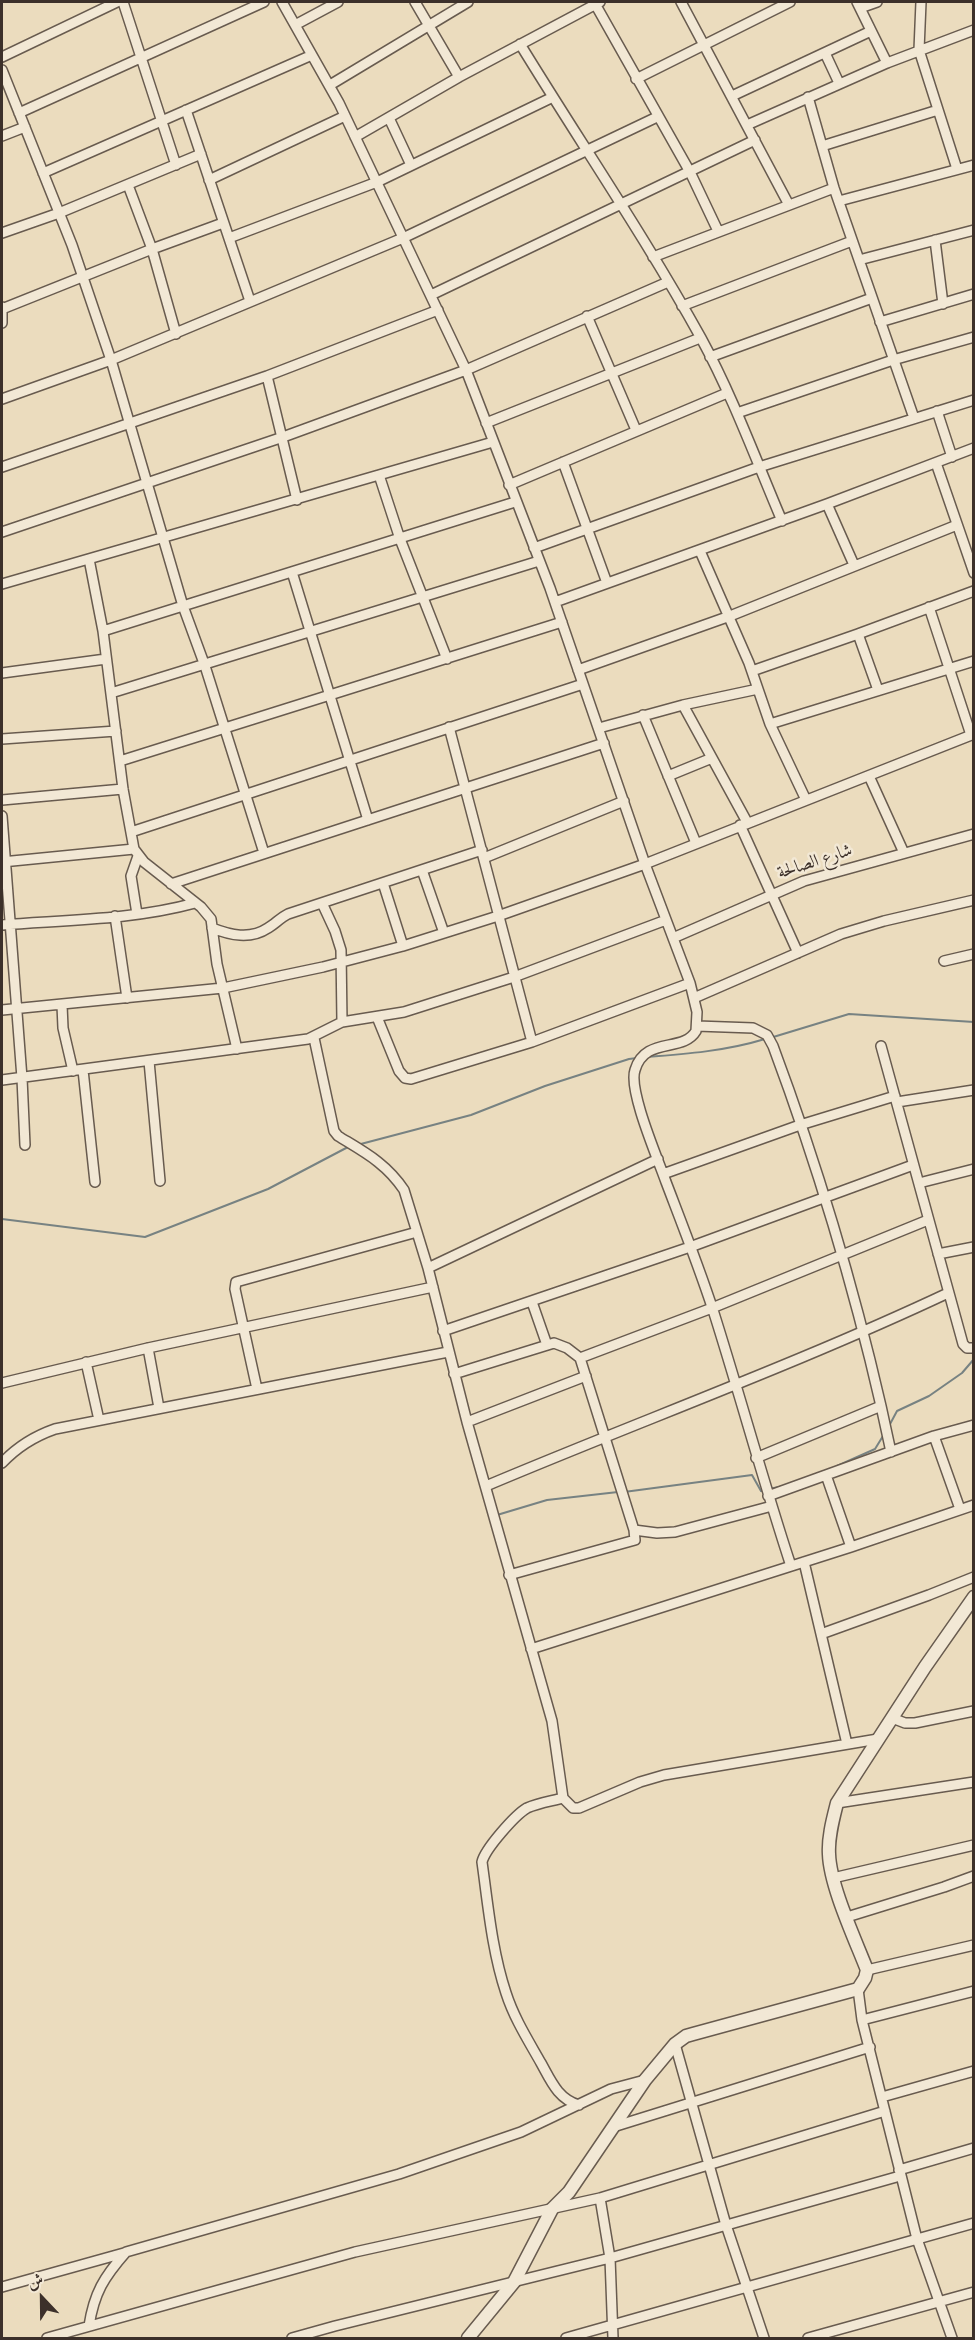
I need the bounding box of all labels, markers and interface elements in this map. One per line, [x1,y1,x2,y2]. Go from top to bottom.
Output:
street label: شارع الصالحة [775,840,855,884]
north arrow [12,2268,72,2328]
text: ش [24,2269,46,2293]

